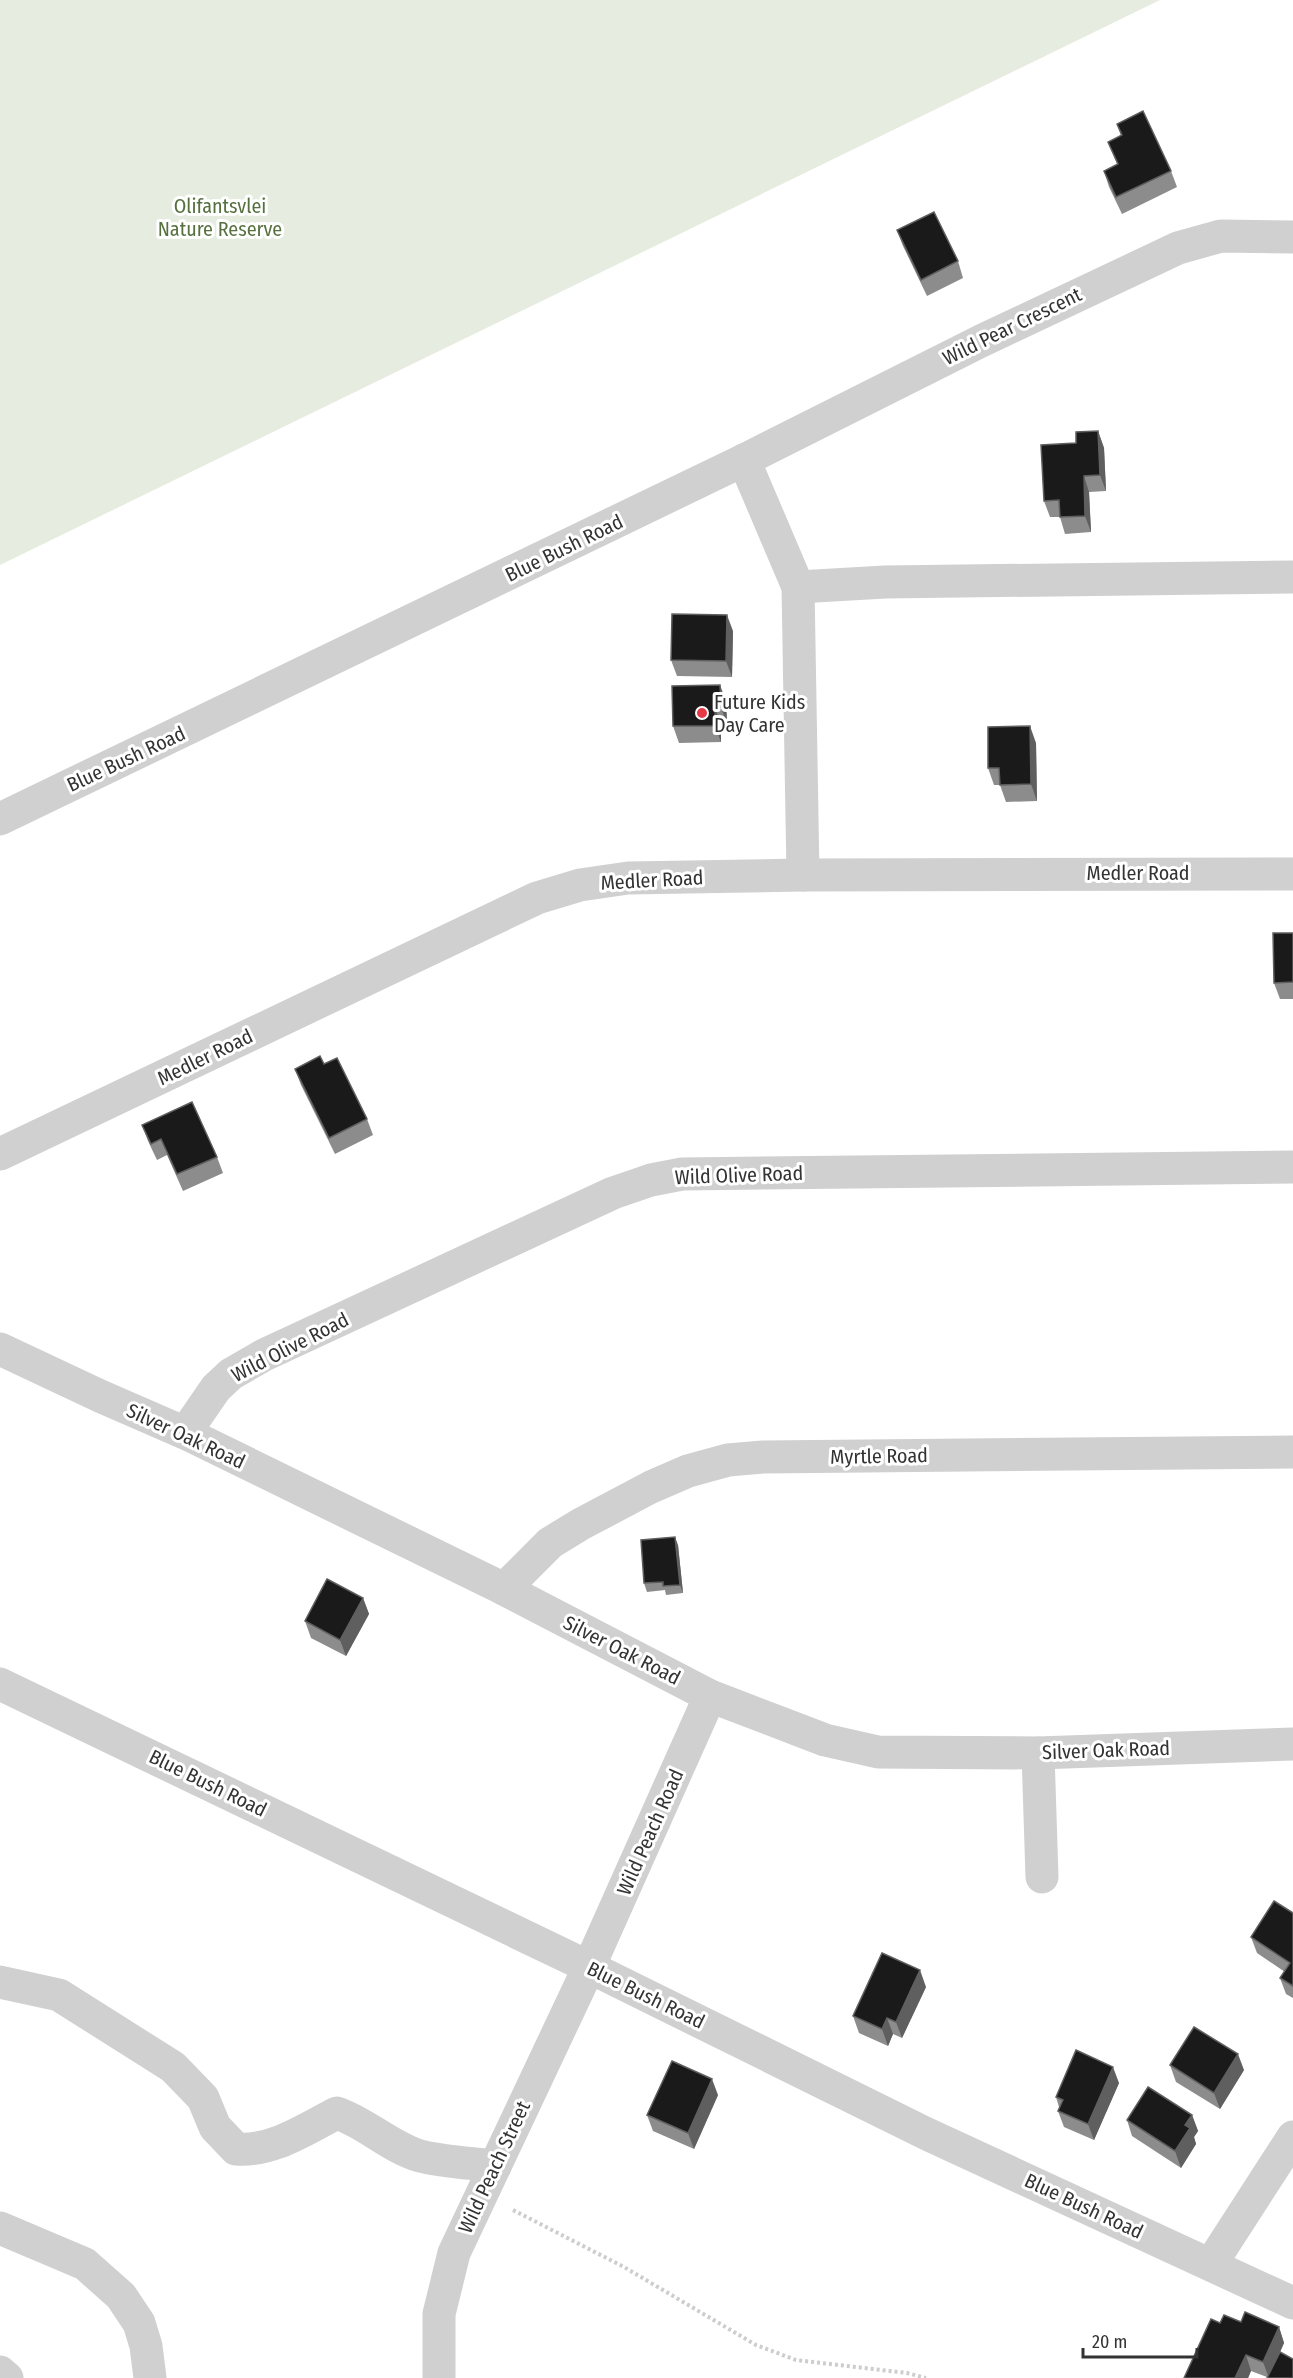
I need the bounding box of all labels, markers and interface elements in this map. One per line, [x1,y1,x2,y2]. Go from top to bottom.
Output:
park label: Olifantsvlei Nature Reserve [158,194,282,241]
street label: Wild Pear Crescent [939,282,1086,370]
street label: Blue Bush Road [501,509,627,587]
place label: Future Kids Day Care [714,690,805,737]
marker: Future Kids Day Care [695,706,709,720]
street label: Blue Bush Road [63,721,189,797]
street label: Medler Road [1086,861,1190,885]
street label: Medler Road [600,865,704,895]
street label: Medler Road [153,1024,257,1090]
street label: Wild Olive Road [674,1161,804,1189]
street label: Wild Olive Road [227,1307,353,1387]
street label: Silver Oak Road [123,1398,249,1474]
street label: Myrtle Road [830,1443,928,1469]
street label: Silver Oak Road [559,1610,685,1690]
street label: Silver Oak Road [1042,1736,1170,1764]
street label: Blue Bush Road [145,1744,271,1822]
street label: Wild Peach Road [612,1765,688,1899]
street label: Blue Bush Road [583,1956,709,2034]
street label: Wild Peach Street [453,2097,535,2237]
street label: Blue Bush Road [1021,2168,1147,2244]
scale bar [1083,2321,1197,2359]
text: 20 m [1092,2331,1127,2353]

